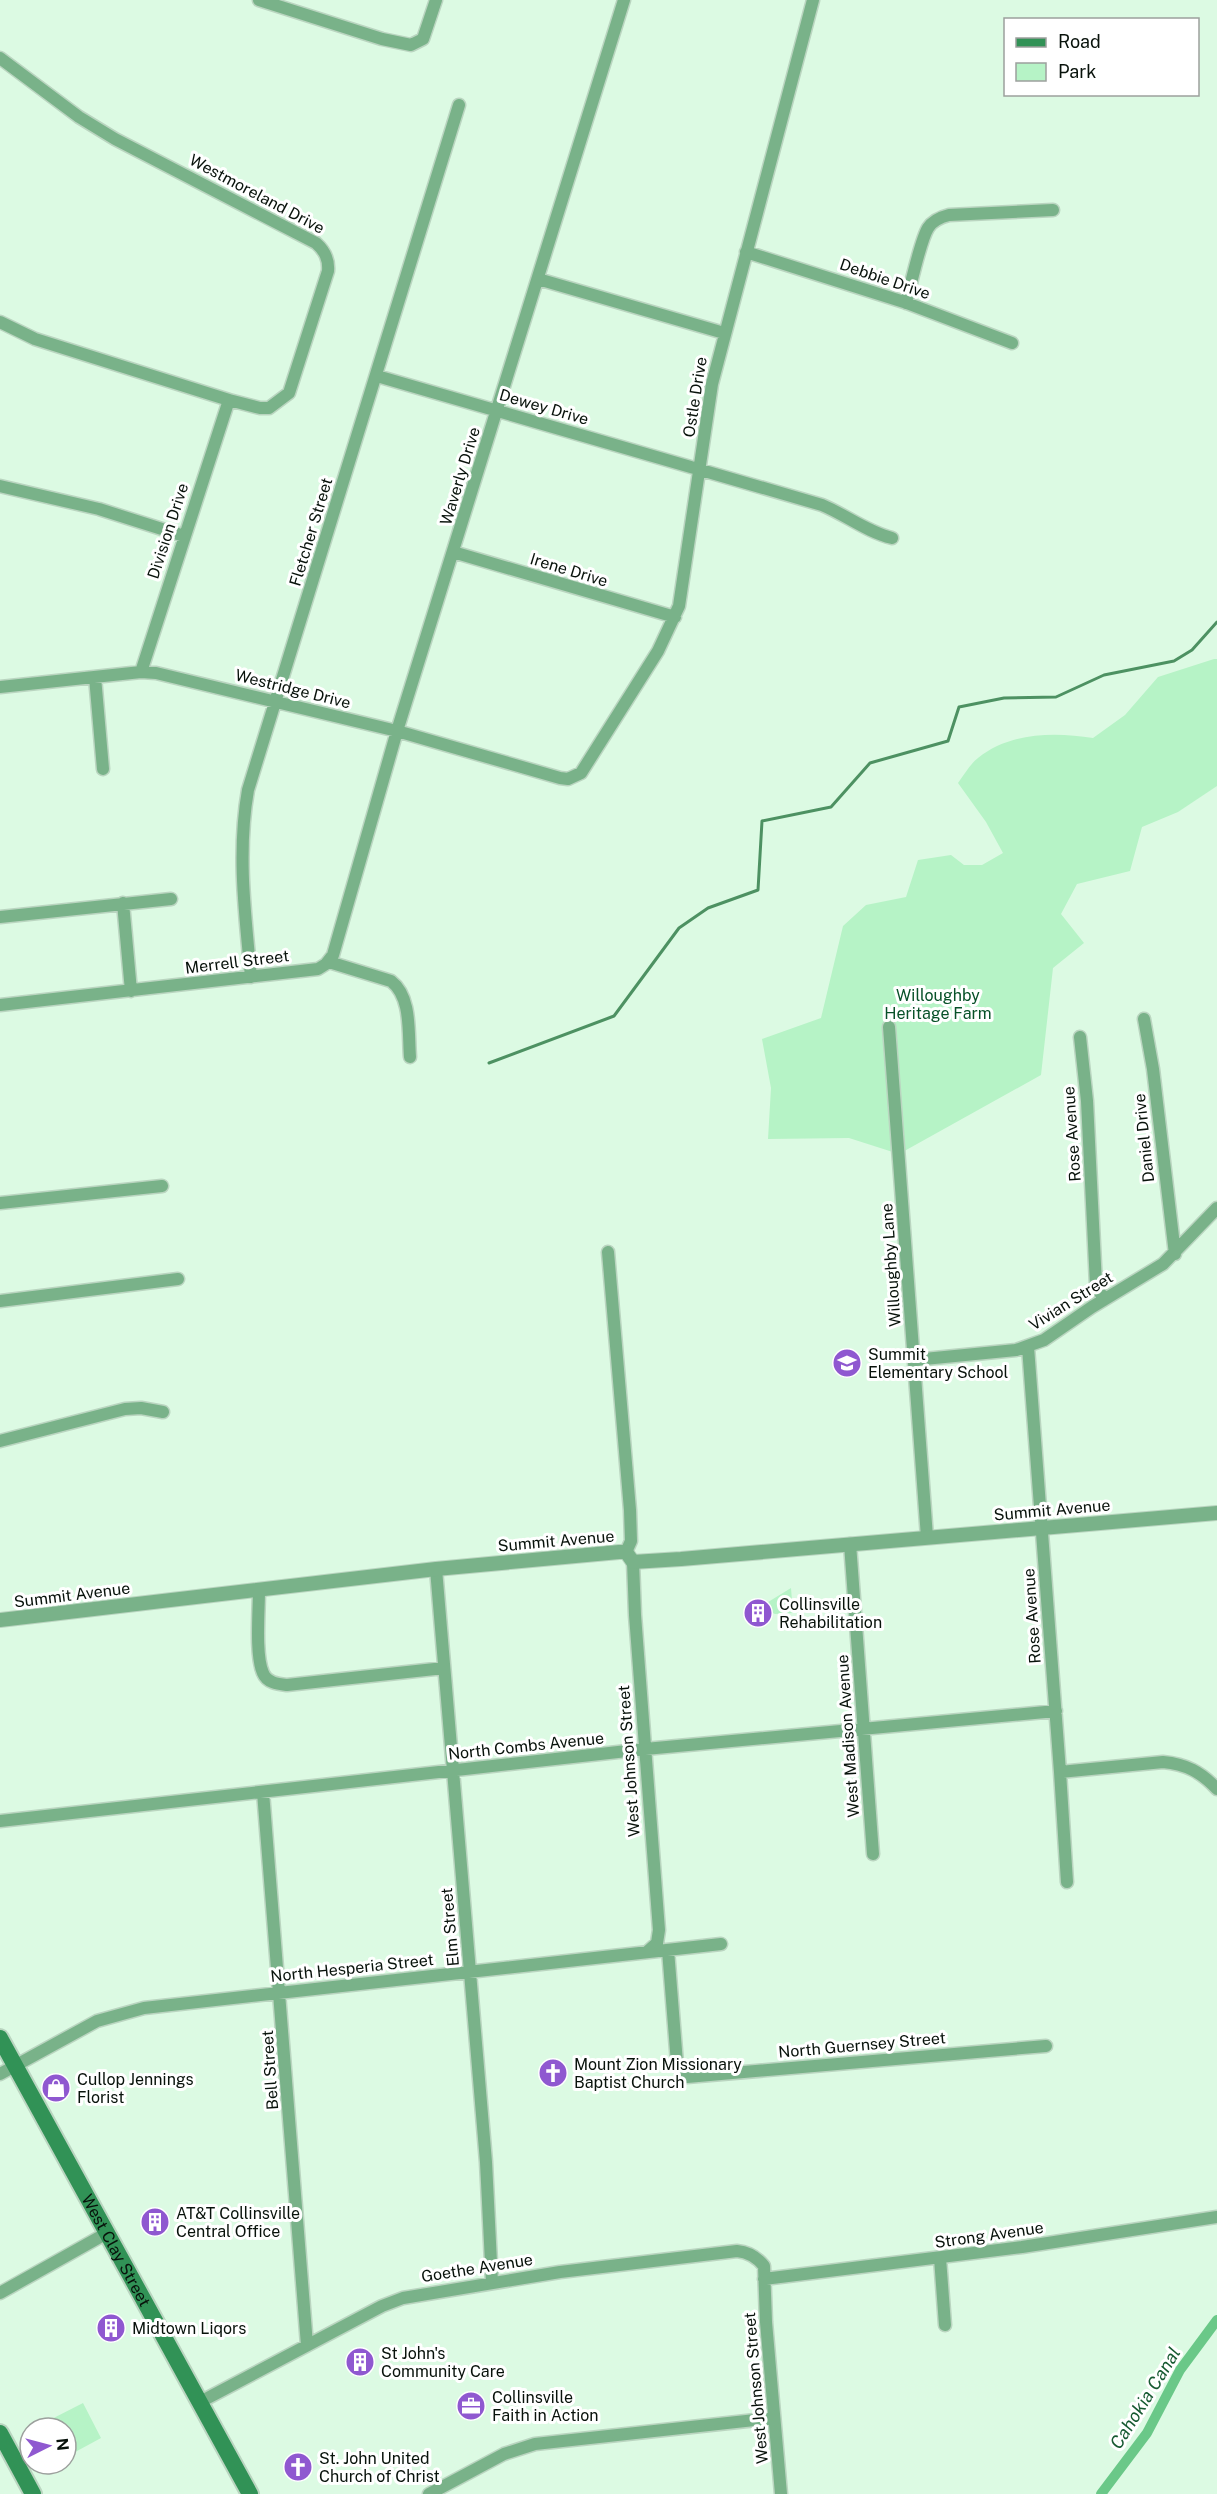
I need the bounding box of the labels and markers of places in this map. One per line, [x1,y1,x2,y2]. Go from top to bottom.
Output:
place label: Summit Elementary School [868,1345,1009,1382]
school or university icon: Summit Elementary School [831,1347,863,1379]
place label: Collinsville Rehabilitation [779,1595,882,1632]
building icon: Collinsville Rehabilitation [742,1597,774,1629]
place label: Mount Zion Missionary Baptist Church [574,2055,742,2092]
church icon: Mount Zion Missionary Baptist Church [537,2057,569,2089]
place label: Cullop Jennings Florist [77,2070,194,2107]
shop icon: Cullop Jennings Florist [40,2072,72,2104]
place label: AT&T Collinsville Central Office [176,2204,300,2241]
building icon: AT&T Collinsville Central Office [139,2206,171,2238]
building icon: Midtown Liqors [95,2312,127,2344]
place label: Midtown Liqors [132,2319,246,2338]
place label: St John's Community Care [381,2344,505,2381]
building icon: St John's Community Care [344,2346,376,2378]
place label: Collinsville Faith in Action [492,2388,599,2425]
office icon: Collinsville Faith in Action [455,2390,487,2422]
place label: St. John United Church of Christ [319,2449,440,2486]
church icon: St. John United Church of Christ [282,2451,314,2483]

